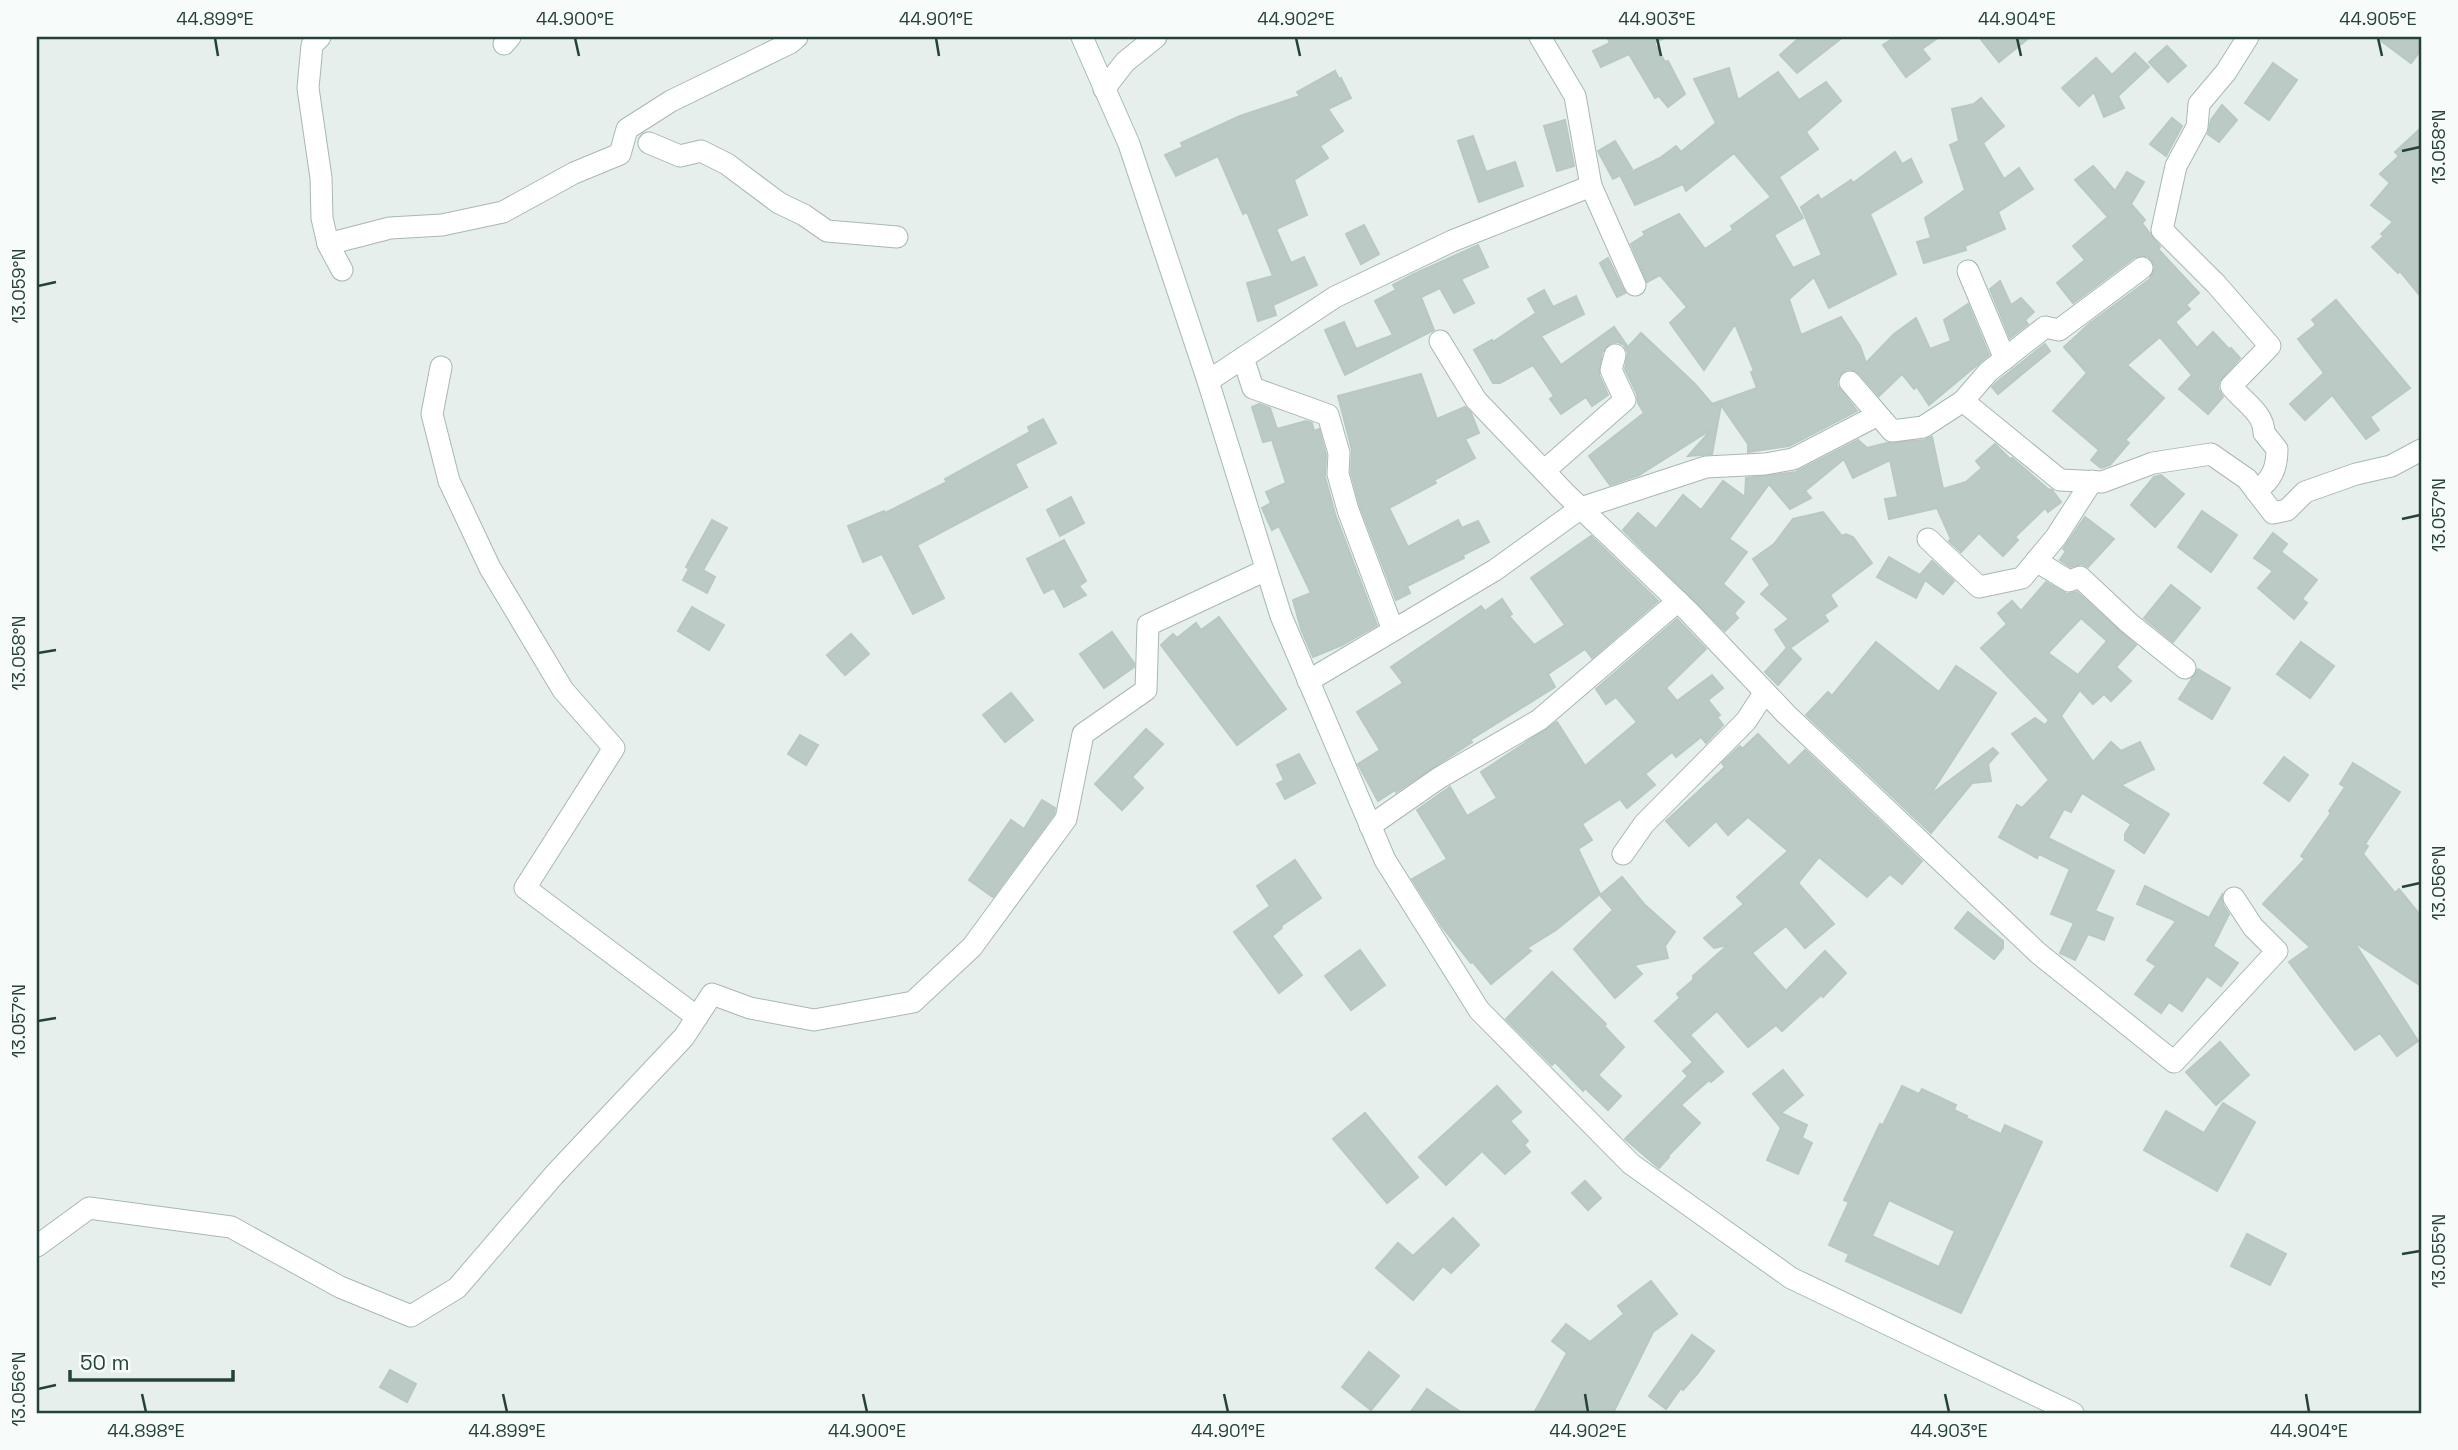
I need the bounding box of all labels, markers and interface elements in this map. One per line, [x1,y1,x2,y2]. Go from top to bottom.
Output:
text: 44.899°E [176,7,254,30]
text: 44.900°E [536,7,614,30]
text: 44.901°E [899,7,973,30]
text: 44.902°E [1257,7,1335,30]
text: 44.903°E [1618,7,1696,30]
text: 44.904°E [1978,7,2056,30]
text: 44.905°E [2339,7,2417,30]
text: 13.058°N [2427,109,2450,185]
text: 13.059°N [7,249,30,323]
text: 13.057°N [2427,478,2450,552]
text: 13.058°N [7,615,30,691]
text: 13.056°N [2427,846,2450,920]
text: 13.057°N [7,984,30,1058]
text: 13.055°N [2427,1214,2450,1288]
scale bar [70,1338,233,1382]
text: 50 m [80,1349,130,1376]
text: 13.056°N [7,1352,30,1426]
text: 44.898°E [107,1419,185,1442]
text: 44.899°E [468,1419,546,1442]
text: 44.900°E [828,1419,906,1442]
text: 44.901°E [1191,1419,1265,1442]
text: 44.902°E [1549,1419,1627,1442]
text: 44.903°E [1910,1419,1988,1442]
text: 44.904°E [2270,1419,2348,1442]

